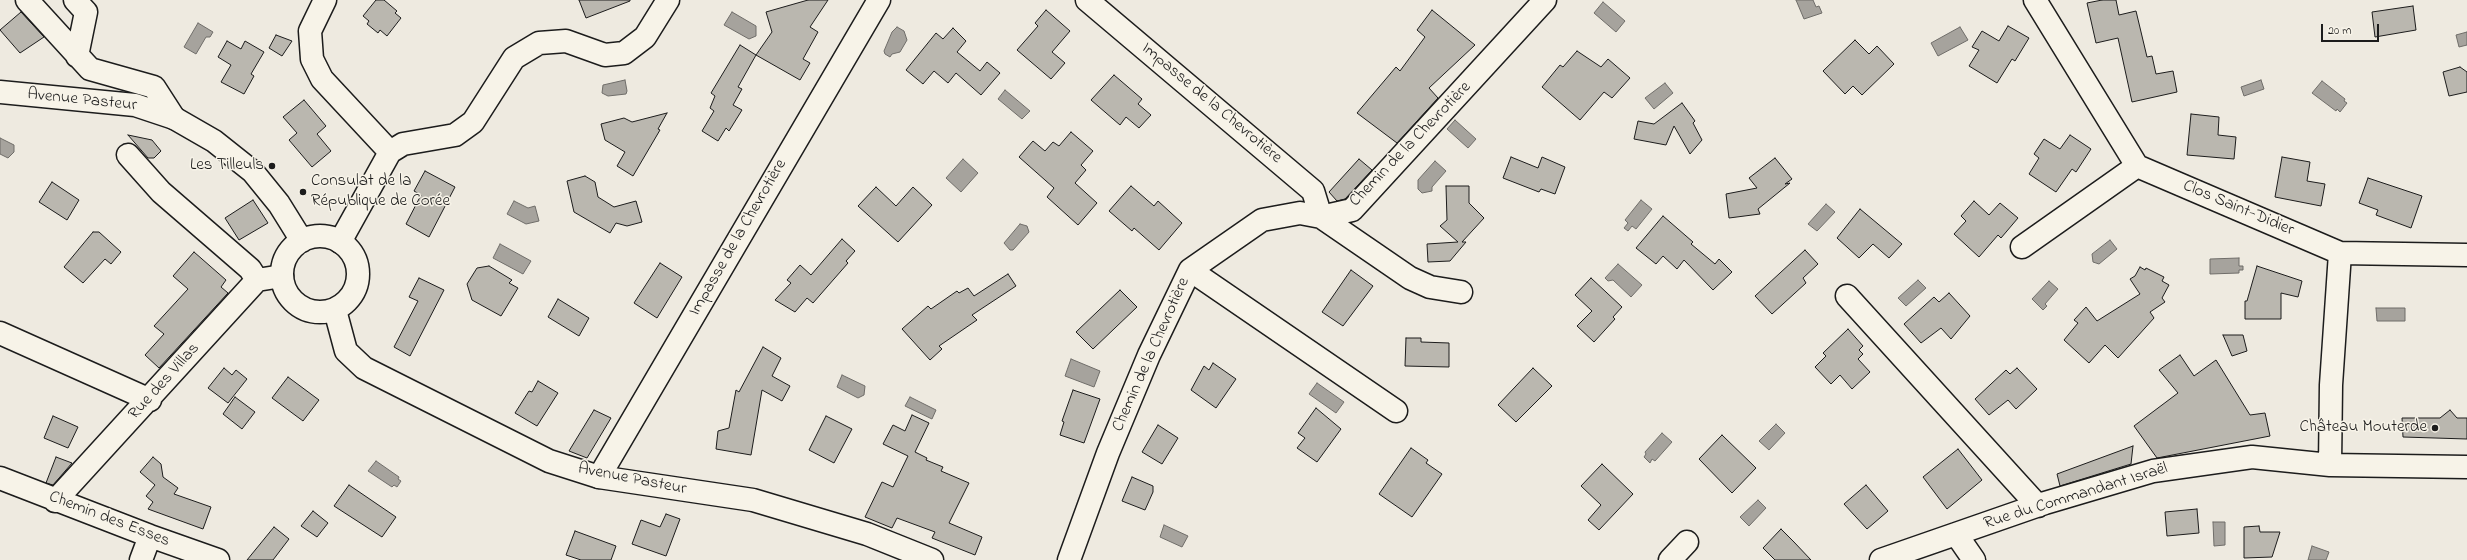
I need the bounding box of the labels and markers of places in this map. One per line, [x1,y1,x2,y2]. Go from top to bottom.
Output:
place label: Les Tilleuls [190,156,264,176]
marker: Les Tilleuls [267,161,277,171]
place label: Consulat de la République de Corée [311,172,450,212]
marker: Consulat de la République de Corée [298,187,308,197]
place label: Château Mouterde [2299,418,2427,438]
marker: Château Mouterde [2430,423,2440,433]

